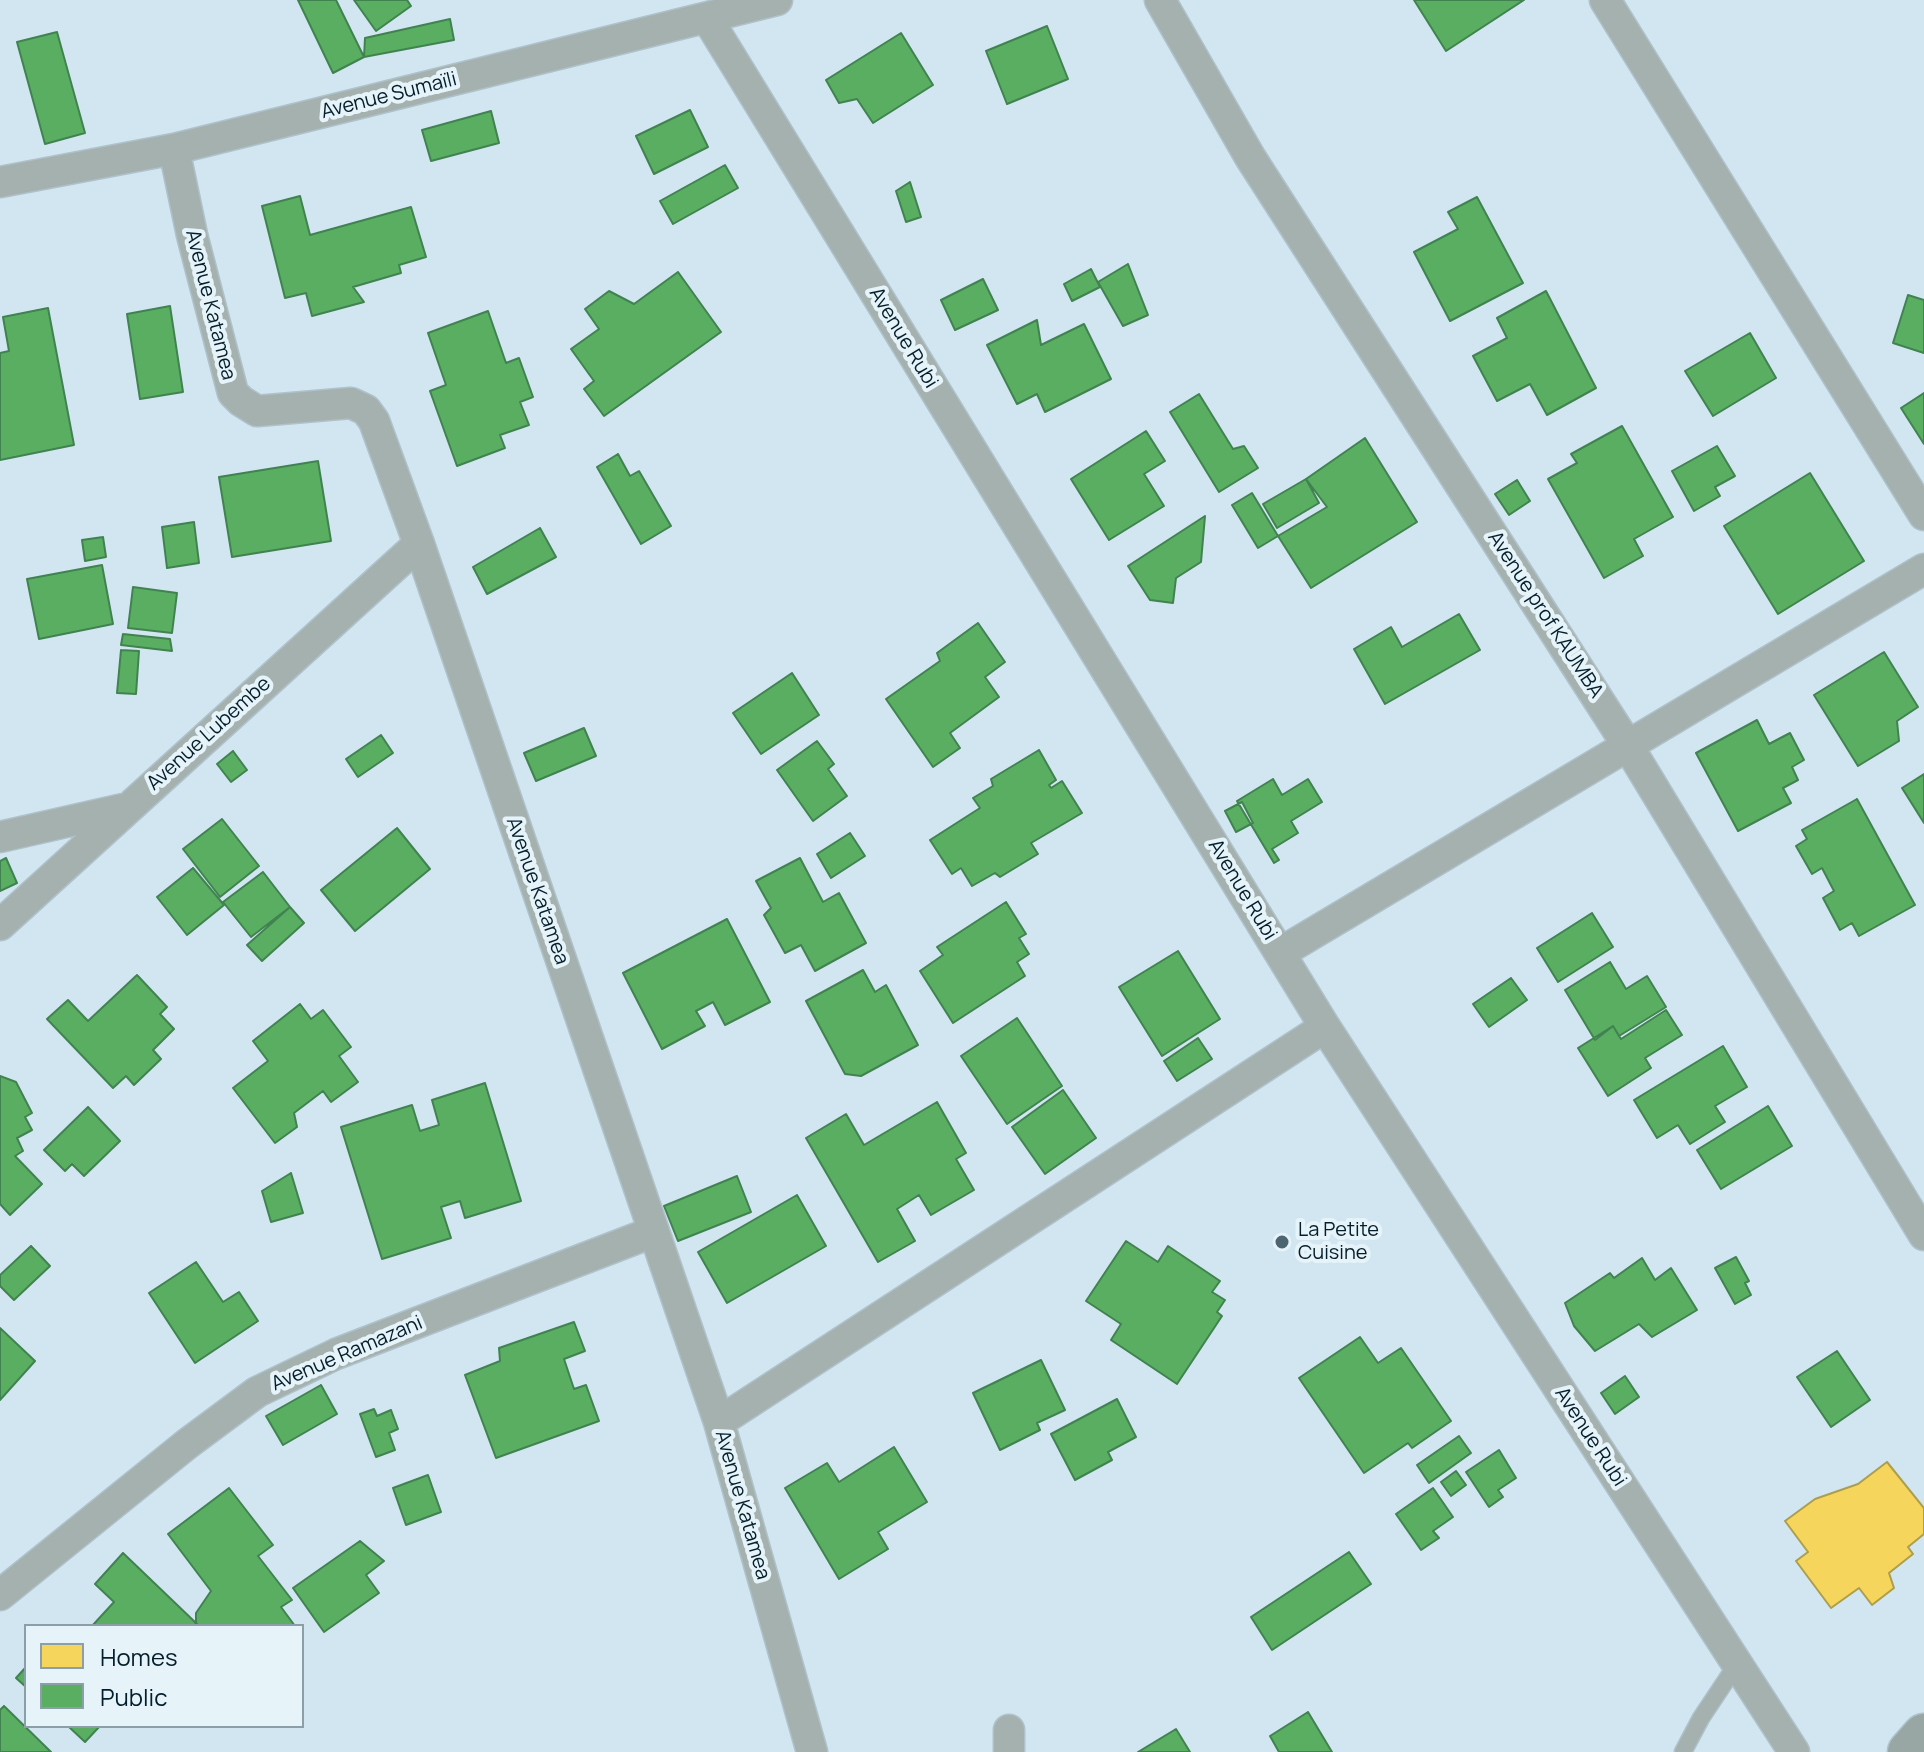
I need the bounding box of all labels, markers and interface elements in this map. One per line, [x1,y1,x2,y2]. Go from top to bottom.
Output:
street label: Avenue Sumaïli [319,68,459,124]
street label: Avenue Katamea [180,227,240,383]
street label: Avenue Rubi [863,283,943,393]
street label: Avenue prof KAUMBA [1482,527,1608,703]
street label: Avenue Lubembe [142,672,276,796]
street label: Avenue Katamea [501,814,573,968]
street label: Avenue Rubi [1202,835,1282,945]
place label: La Petite Cuisine [1298,1218,1379,1265]
marker: La Petite Cuisine [1273,1233,1291,1251]
street label: Avenue Ramazani [268,1311,426,1397]
street label: Avenue Rubi [1549,1383,1631,1491]
street label: Avenue Katamea [709,1428,775,1582]
legend [24,1624,304,1728]
text: Homes [100,1640,178,1673]
text: Public [100,1680,167,1713]

